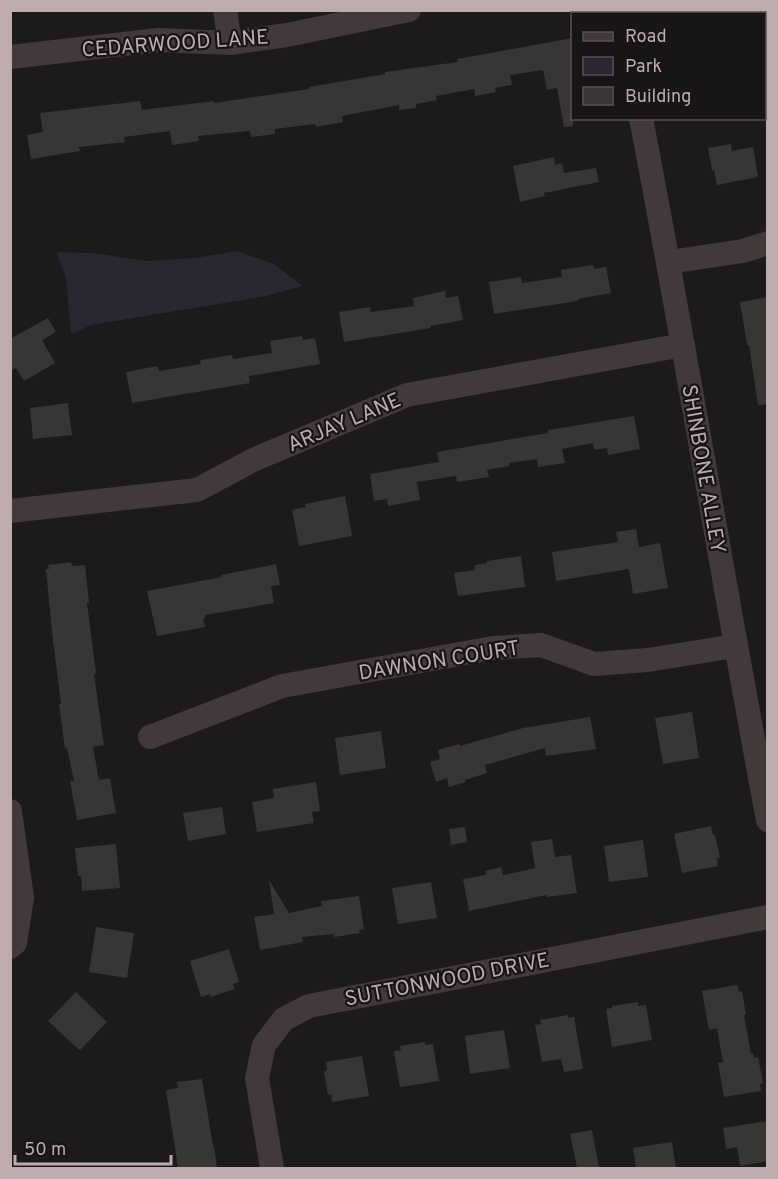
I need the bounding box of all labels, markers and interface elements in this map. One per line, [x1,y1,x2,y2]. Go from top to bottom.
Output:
legend [571,12,766,120]
street label: CEDARWOOD LANE [81,24,270,65]
text: Road [625,26,667,49]
text: Park [625,56,662,79]
text: Building [625,86,691,109]
street label: SHINBONE ALLEY [674,383,731,556]
street label: ARJAY LANE [284,387,406,459]
street label: DAWNON COURT [357,635,522,688]
street label: SUTTONWOOD DRIVE [343,947,552,1014]
scale bar [15,1128,171,1166]
text: 50 m [24,1139,66,1162]

